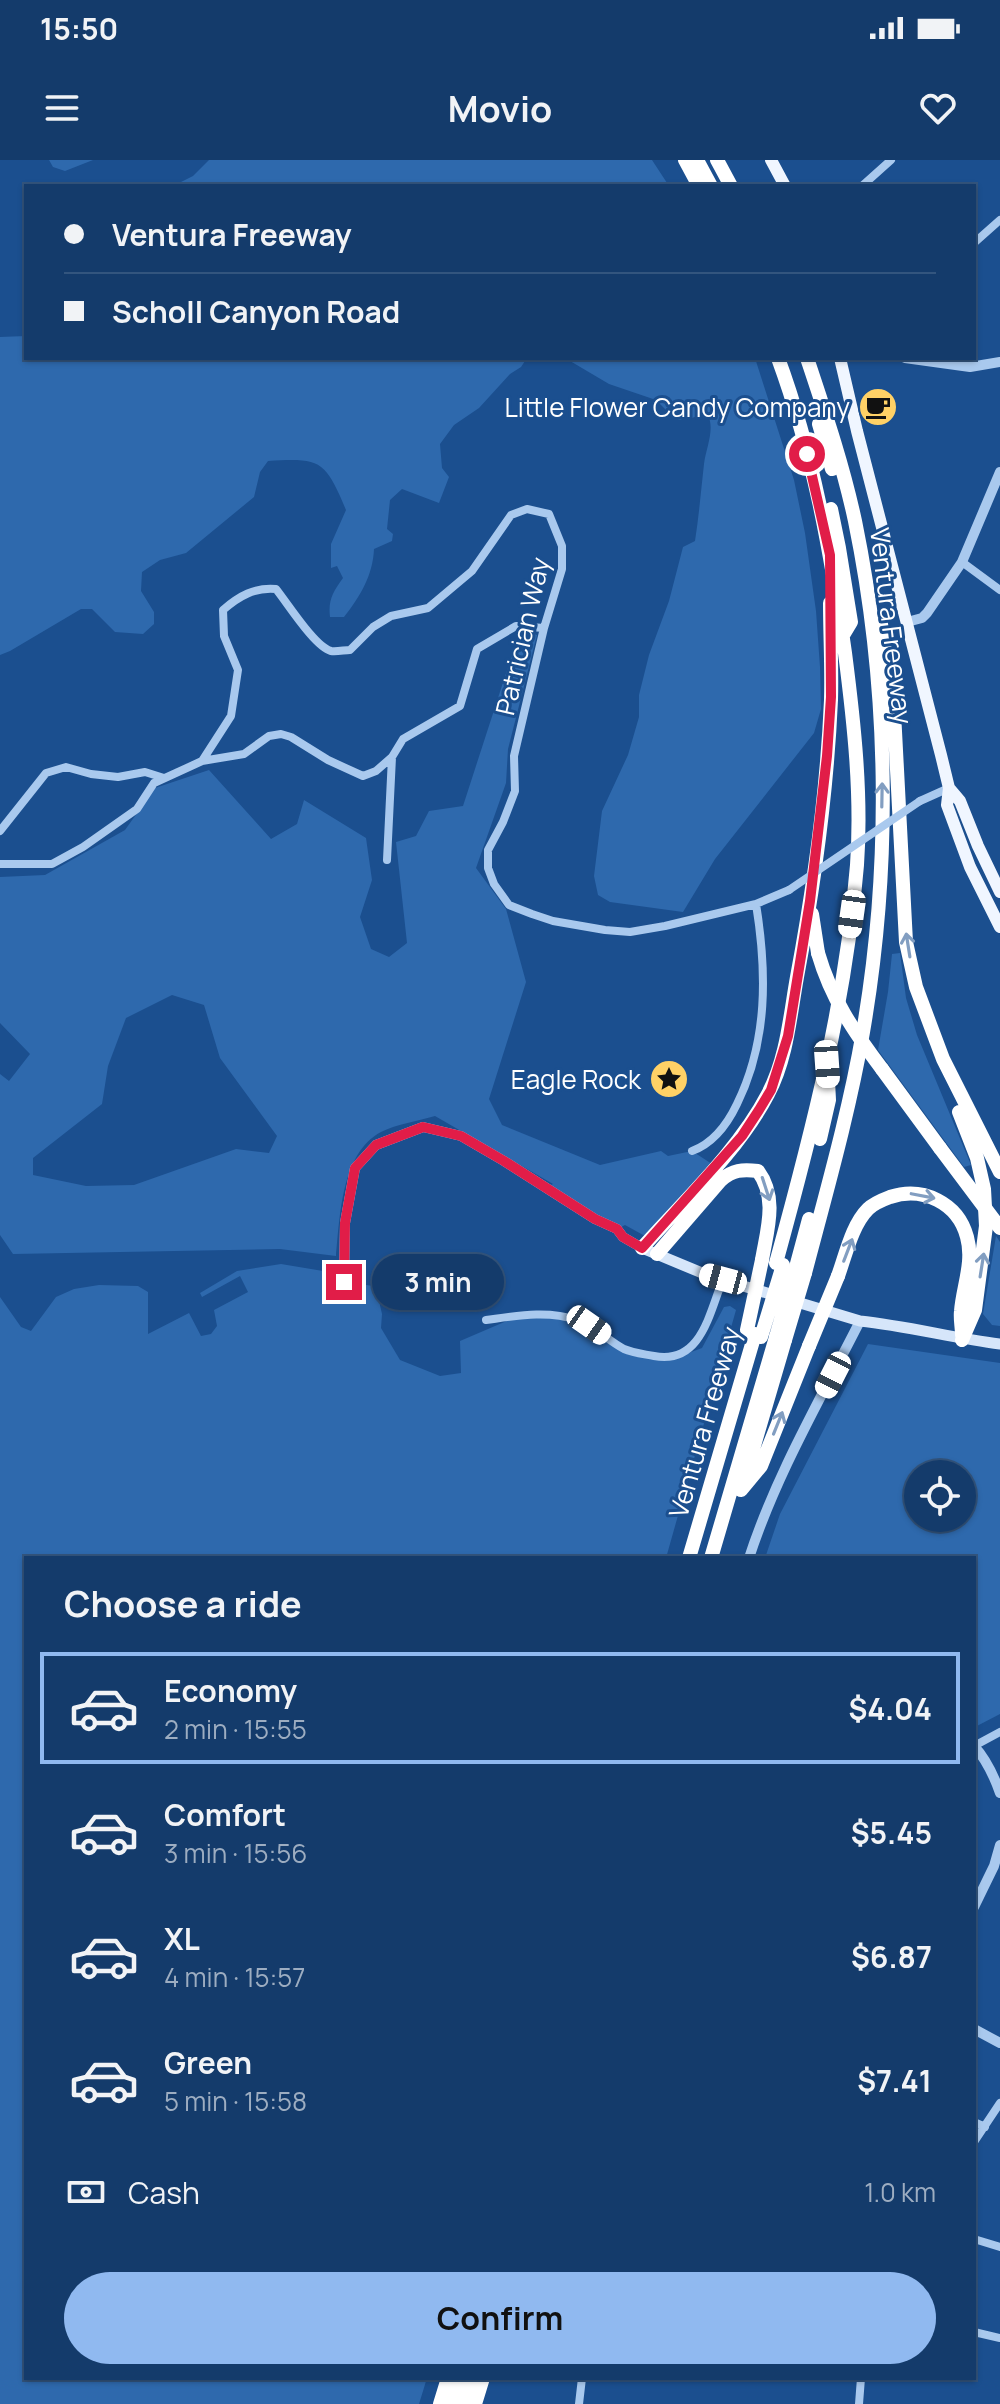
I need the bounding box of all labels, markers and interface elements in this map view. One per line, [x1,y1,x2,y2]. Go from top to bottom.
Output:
text: 15:50 [40,8,118,49]
text: Movio [448,84,552,133]
icon: menu [40,86,84,130]
icon: heart [916,86,960,130]
text: Ventura Freeway [112,214,352,255]
text: Scholl Canyon Road [112,291,400,332]
cafe icon: Little Flower Candy Company [857,386,899,428]
place label: Little Flower Candy Company [504,389,850,425]
route start [789,436,825,472]
street label: Ventura Freeway [862,526,922,726]
street label: Patrician Way [486,553,558,719]
one-way arrow [874,782,889,809]
car [837,889,867,939]
one-way arrow [900,933,915,959]
car [813,1039,841,1089]
place icon: Eagle Rock [648,1058,690,1100]
place label: Eagle Rock [511,1061,642,1097]
one-way arrow [760,1176,774,1201]
one-way arrow [910,1189,936,1204]
one-way arrow [842,1238,856,1263]
one-way arrow [975,1253,990,1278]
callout: 3 min [372,1254,504,1310]
car [697,1261,749,1297]
route end [326,1264,362,1300]
text: 3 min [404,1264,472,1300]
car [562,1301,616,1349]
street label: Ventura Freeway [659,1322,749,1522]
car [811,1348,855,1402]
one-way arrow [772,1411,786,1436]
map controls [904,1460,976,1532]
button: locate [904,1460,976,1532]
text: Choose a ride [64,1579,302,1628]
text: Economy [164,1670,297,1711]
icon: car [68,1672,140,1744]
text: $4.04 [848,1688,932,1729]
text: 2 min · 15:55 [164,1711,307,1747]
text: Comfort [164,1794,286,1835]
icon: car [68,1796,140,1868]
text: $5.45 [851,1812,932,1853]
text: 3 min · 15:56 [164,1835,308,1871]
text: XL [164,1918,200,1959]
icon: car [68,1920,140,1992]
text: $6.87 [851,1936,932,1977]
text: 4 min · 15:57 [164,1959,305,1995]
text: Green [164,2042,252,2083]
icon: car [68,2044,140,2116]
text: $7.41 [857,2060,932,2101]
text: 5 min · 15:58 [164,2083,307,2119]
icon: cash [64,2170,108,2214]
text: Cash [128,2172,200,2213]
text: 1.0 km [864,2174,936,2210]
button: Confirm [64,2272,936,2364]

